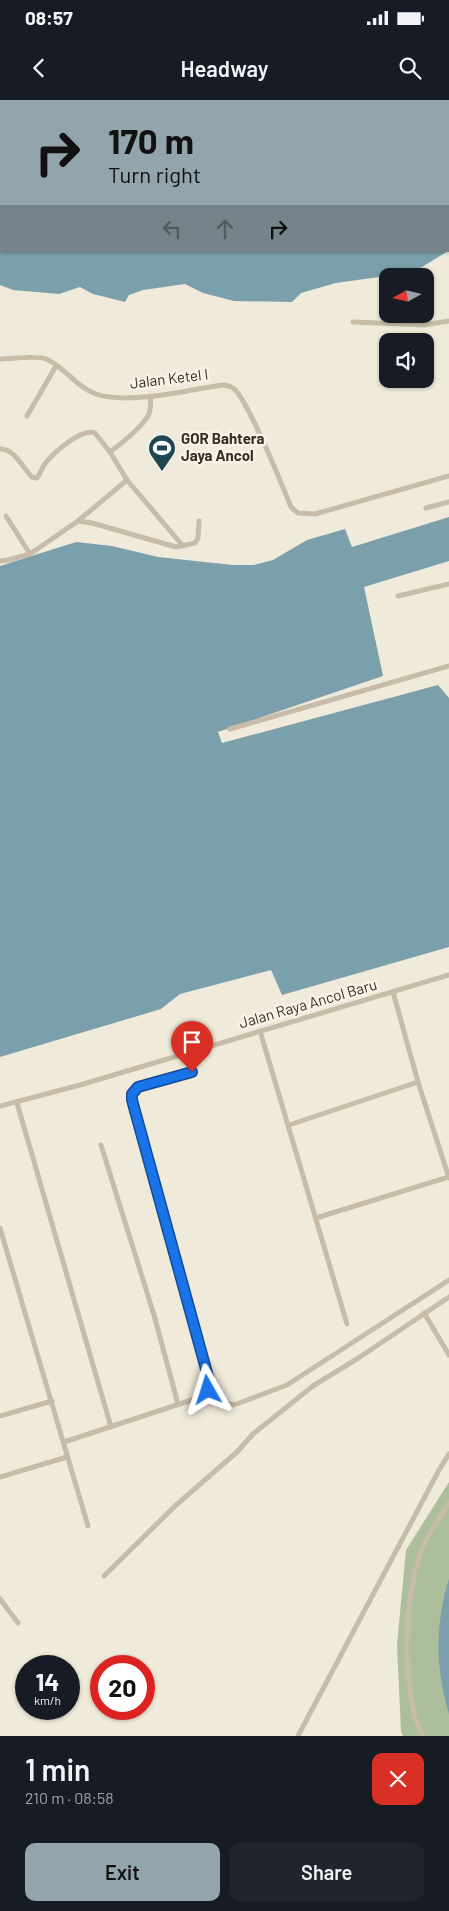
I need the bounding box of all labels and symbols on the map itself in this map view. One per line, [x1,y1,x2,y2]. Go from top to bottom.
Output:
north arrow [379,268,434,322]
street label: Jalan Ketel I [129,364,209,392]
place label: GOR Bahtera Jaya Ancol [181,429,265,464]
sports icon: GOR Bahtera Jaya Ancol [147,433,177,472]
street label: Jalan Raya Ancol Baru [237,975,379,1031]
pin [171,1021,213,1072]
position arrow [181,1363,233,1415]
speed limit sign: 20 [90,1655,155,1720]

